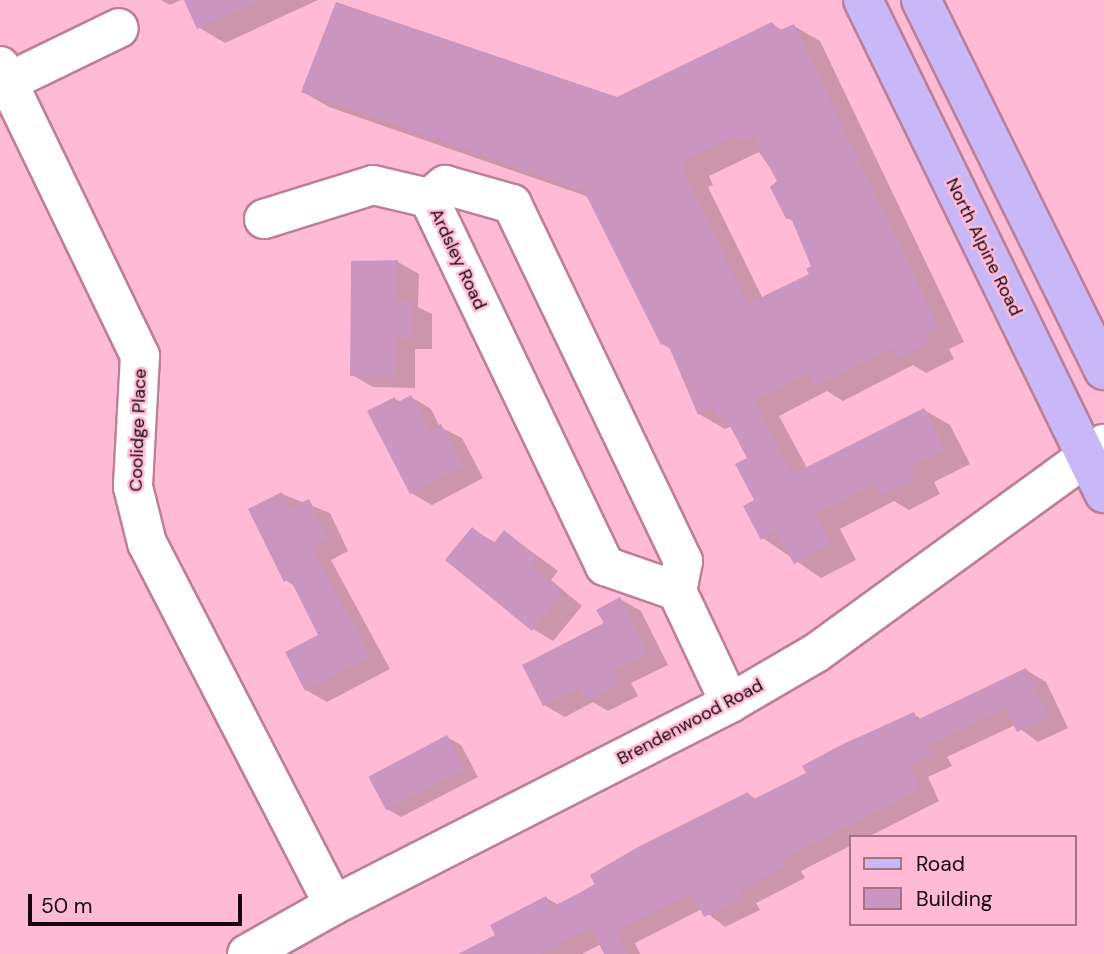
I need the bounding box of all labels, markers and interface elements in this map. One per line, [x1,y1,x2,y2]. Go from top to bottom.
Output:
street label: North Alpine Road [941,175,1027,319]
street label: Ardsley Road [425,205,491,313]
street label: Coolidge Place [125,368,151,492]
street label: Brendenwood Road [613,674,767,770]
legend [848,835,1076,926]
text: Road [916,850,965,878]
scale bar [32,880,245,924]
text: Building [916,885,992,913]
text: 50 m [41,892,92,920]

